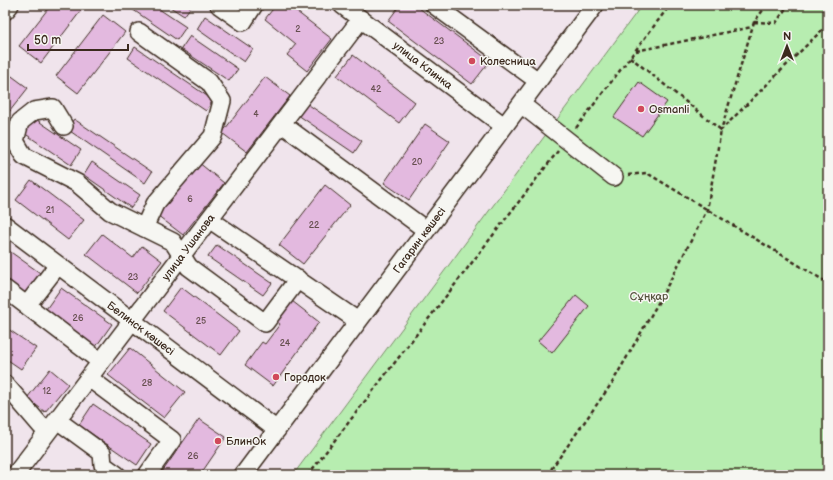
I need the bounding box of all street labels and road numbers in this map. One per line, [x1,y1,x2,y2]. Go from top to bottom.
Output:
street label: улица Клинка [390,39,455,92]
street label: Гагарин көшесі [390,205,448,276]
street label: улица Ушанова [159,211,218,283]
street label: Белинск көшесі [104,299,177,358]

